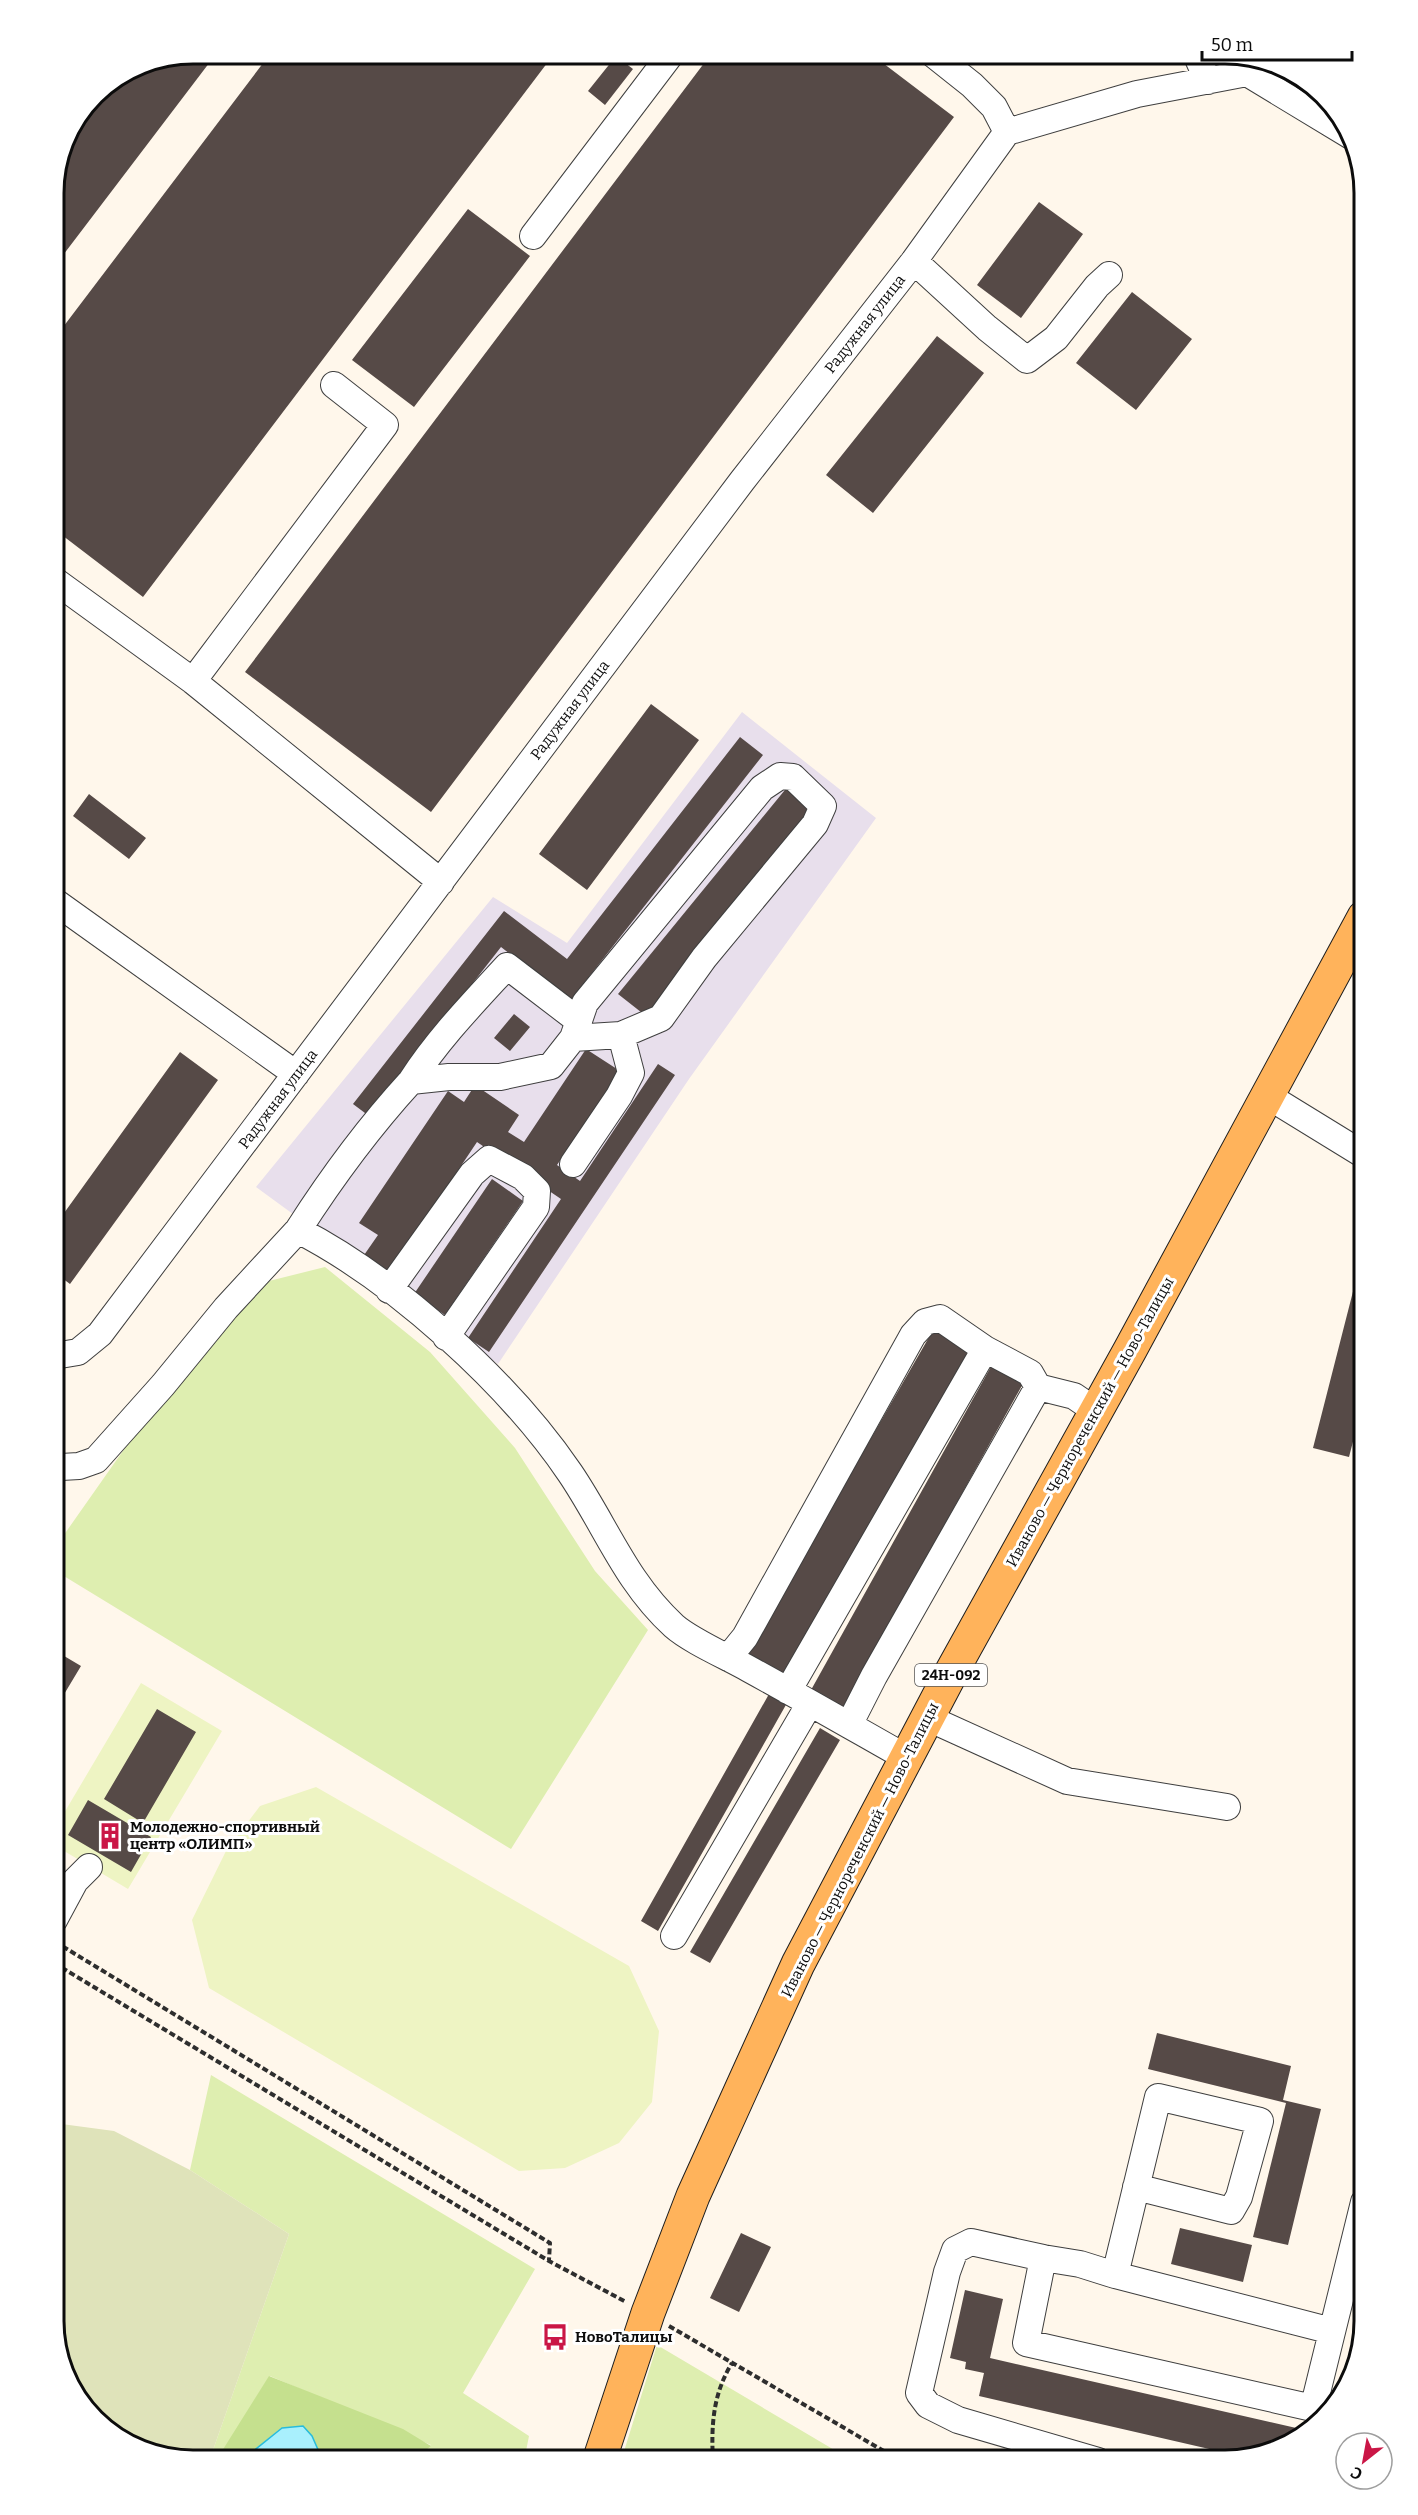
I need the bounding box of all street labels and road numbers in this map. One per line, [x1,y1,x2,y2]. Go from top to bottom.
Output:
street label: Радужная улица [821,271,909,377]
street label: Радужная улица [527,657,613,763]
street label: Радужная улица [235,1046,321,1152]
street label: Иваново — Чернореченский — Ново-Талицы [1003,1274,1178,1570]
road number: 24Н-092 [915,1664,987,1686]
street label: Иваново — Чернореченский — Ново-Талицы [777,1700,943,2000]

